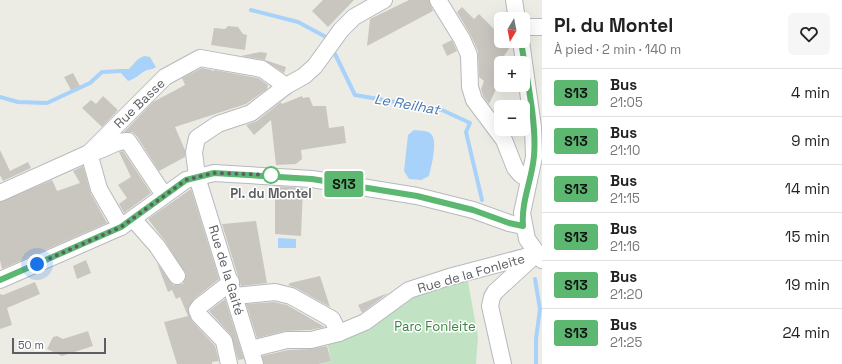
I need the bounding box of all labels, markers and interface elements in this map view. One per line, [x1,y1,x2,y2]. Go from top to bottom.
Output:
north arrow [494,12,530,48]
map controls [494,12,530,136]
text: Pl. du Montel [554,13,673,38]
button: heart [788,13,830,55]
text: À pied · 2 min · 140 m [554,41,681,58]
button: + [494,56,530,92]
street label: Rue Basse [110,75,168,132]
text: Bus [610,75,637,94]
text: 4 min [791,83,830,102]
text: S13 [564,84,588,102]
water label: Le Reilhat [373,89,443,119]
text: 21:05 [610,94,643,111]
button: − [494,100,530,136]
text: Bus [610,123,637,142]
text: 9 min [791,131,830,150]
text: S13 [564,132,588,150]
text: 21:10 [610,142,640,159]
marker: Pl. du Montel [262,166,280,184]
line badge: S13 [321,171,367,197]
text: Bus [610,171,637,190]
text: S13 [332,175,356,193]
text: 14 min [785,179,830,198]
text: S13 [564,180,588,198]
place label: Pl. du Montel [230,185,312,202]
text: 21:15 [610,190,640,207]
text: Bus [610,219,637,238]
street label: Rue de la Gaité [205,223,248,317]
text: 15 min [785,227,830,246]
text: S13 [564,228,588,246]
text: 21:16 [610,238,640,255]
street label: Rue de la Fonleite [415,250,527,297]
your location [27,254,47,274]
text: Bus [610,267,637,286]
text: 19 min [785,275,830,294]
text: S13 [564,276,588,294]
text: 21:20 [610,286,643,303]
text: Bus [610,315,637,334]
park label: Parc Fonleite [394,318,476,335]
text: 24 min [782,323,830,342]
text: S13 [564,324,588,342]
text: 21:25 [610,334,642,351]
scale bar [12,336,106,355]
text: 50 m [18,338,44,352]

